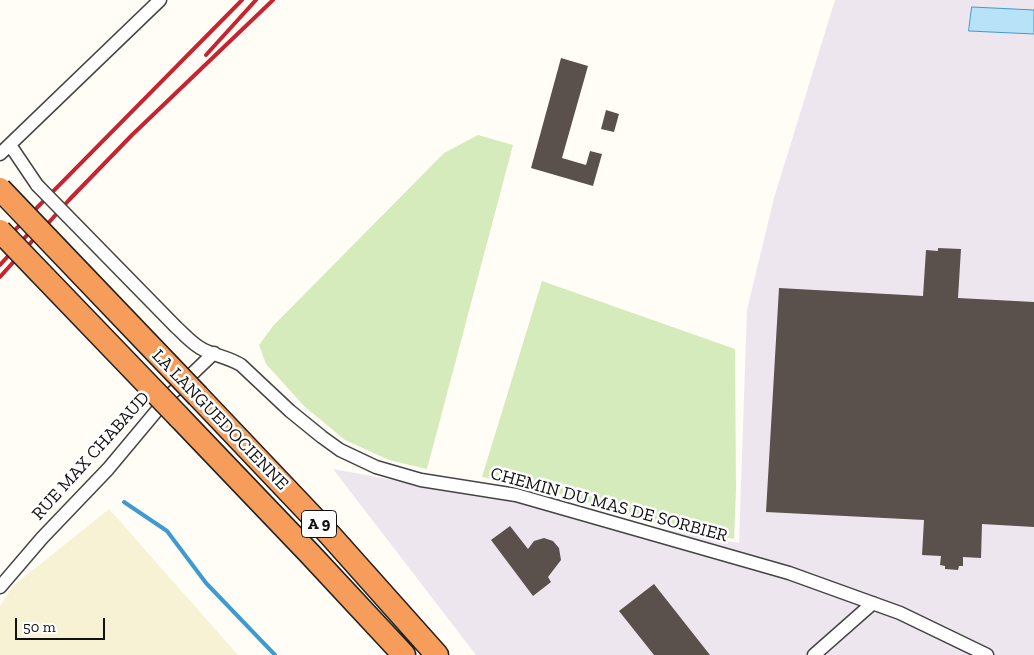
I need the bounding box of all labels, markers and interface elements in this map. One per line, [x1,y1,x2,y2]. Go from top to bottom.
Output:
street label: LA LANGUEDOCIENNE [147,345,293,495]
street label: RUE MAX CHABAUD [28,387,154,525]
street label: CHEMIN DU MAS DE SORBIER [488,463,730,547]
road number: A 9 [302,510,336,538]
scale bar [18,608,108,640]
text: 50 m [23,618,56,636]

